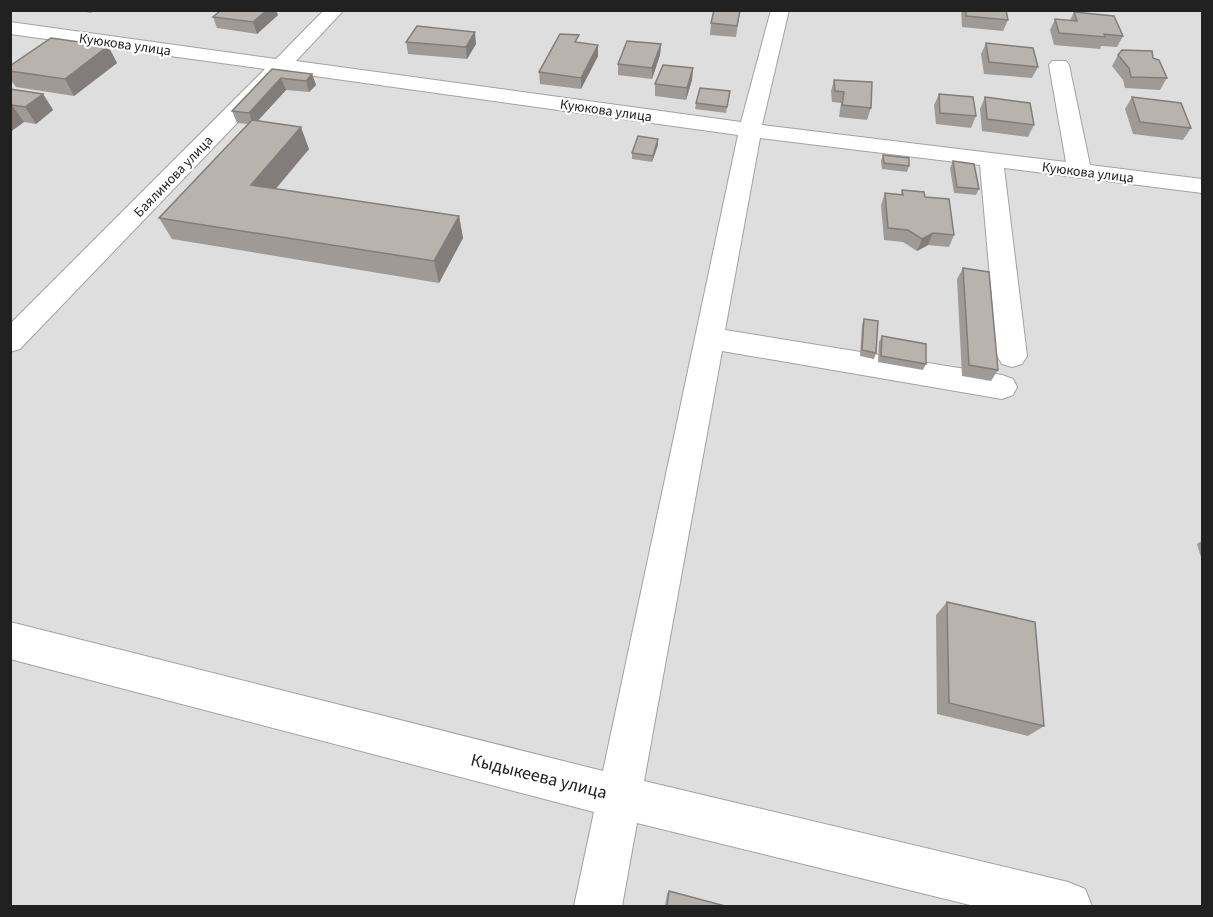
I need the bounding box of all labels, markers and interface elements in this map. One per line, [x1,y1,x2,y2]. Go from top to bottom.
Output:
street label: Куюкова улица [78,29,172,61]
street label: Куюкова улица [559,95,653,127]
street label: Баялинова улица [129,131,218,222]
street label: Куюкова улица [1041,157,1135,189]
street label: Кыдыкеева улица [468,747,610,806]

